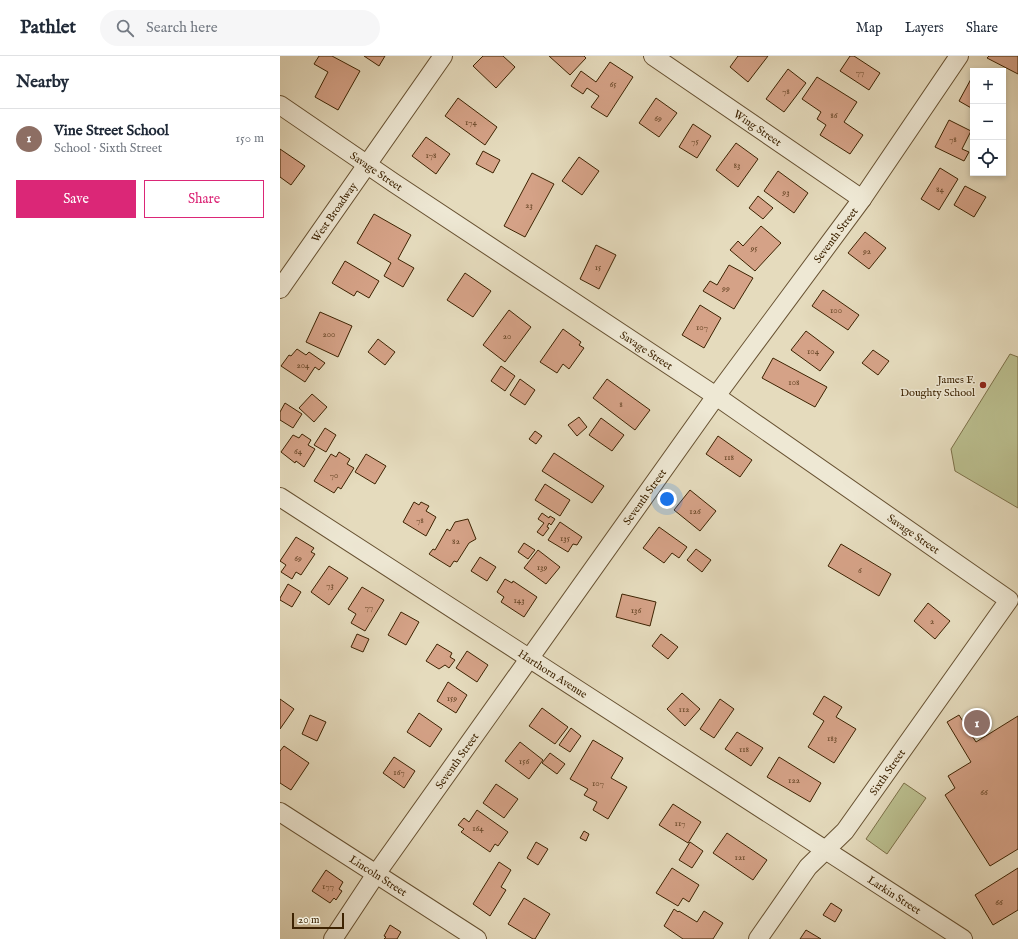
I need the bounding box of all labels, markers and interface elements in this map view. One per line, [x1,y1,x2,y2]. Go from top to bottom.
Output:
search box [100,10,380,46]
text: Pathlet [20,16,76,40]
icon: search [114,17,136,39]
text: Search here [146,18,218,37]
text: Map [856,19,883,37]
text: Layers [905,19,944,37]
text: Share [966,19,998,37]
house number: 77 [856,67,864,78]
map controls [970,68,1006,176]
button: + [970,68,1006,104]
text: Nearby [16,72,69,93]
house number: 65 [609,79,617,90]
house number: 78 [782,86,790,97]
button: − [970,104,1006,140]
street label: Wing Street [731,107,784,150]
house number: 86 [830,110,838,121]
house number: 69 [654,113,662,124]
house number: 174 [465,117,478,128]
text: Vine Street School [54,121,169,140]
text: 1 [27,130,31,147]
text: 150 m [235,130,264,147]
house number: 78 [949,134,957,145]
house number: 75 [691,136,699,147]
text: School · Sixth Street [54,140,162,157]
button: locate [970,140,1006,176]
street label: Savage Street [347,149,405,195]
house number: 178 [425,150,437,161]
house number: 83 [734,160,740,171]
street label: West Broadway [309,179,361,245]
button: Save [16,180,136,218]
button: Share [144,180,264,218]
house number: 84 [936,184,945,195]
house number: 93 [781,187,790,198]
house number: 23 [525,200,533,211]
street label: Seventh Street [811,205,862,266]
house number: 95 [749,243,758,254]
house number: 92 [862,246,871,257]
house number: 15 [595,262,602,273]
house number: 99 [721,283,730,294]
house number: 100 [830,305,842,316]
house number: 107 [696,322,708,333]
street label: Savage Street [617,328,675,374]
house number: 200 [322,329,336,340]
house number: 20 [503,331,511,342]
house number: 104 [807,346,820,357]
house number: 204 [296,360,310,371]
place label: James F. Doughty School [900,373,975,400]
house number: 108 [788,377,800,388]
marker: James F. Doughty School [978,380,988,390]
house number: 8 [619,399,623,410]
house number: 64 [294,446,303,457]
house number: 118 [724,452,735,463]
street label: Seventh Street [620,466,670,528]
house number: 70 [330,470,338,481]
your location [657,489,677,509]
house number: 126 [689,506,701,517]
street label: Savage Street [884,511,942,558]
house number: 78 [416,515,424,526]
house number: 135 [560,533,571,544]
house number: 82 [452,536,460,547]
house number: 69 [294,553,302,564]
house number: 139 [537,562,547,573]
house number: 6 [858,565,862,576]
house number: 73 [326,580,334,591]
house number: 143 [513,595,525,606]
house number: 77 [365,602,373,613]
house number: 136 [631,605,641,616]
house number: 2 [930,616,934,627]
street label: Harthorn Avenue [515,647,590,702]
house number: 159 [447,693,457,704]
house number: 112 [679,704,689,715]
pin: 1 [964,708,990,738]
street label: Seventh Street [433,730,482,792]
house number: 183 [827,733,837,744]
house number: 118 [739,744,750,755]
street label: Sixth Street [867,747,909,798]
house number: 156 [519,756,529,767]
house number: 167 [393,767,405,778]
house number: 122 [788,775,800,786]
house number: 107 [592,778,604,789]
house number: 66 [980,787,988,798]
house number: 117 [675,818,685,829]
house number: 164 [472,823,484,834]
street label: Lincoln Street [346,852,409,900]
house number: 121 [735,852,745,863]
street label: Larkin Street [865,873,924,918]
house number: 177 [322,881,334,892]
house number: 66 [995,897,1003,908]
scale bar [292,911,344,930]
text: 20 m [298,913,319,927]

